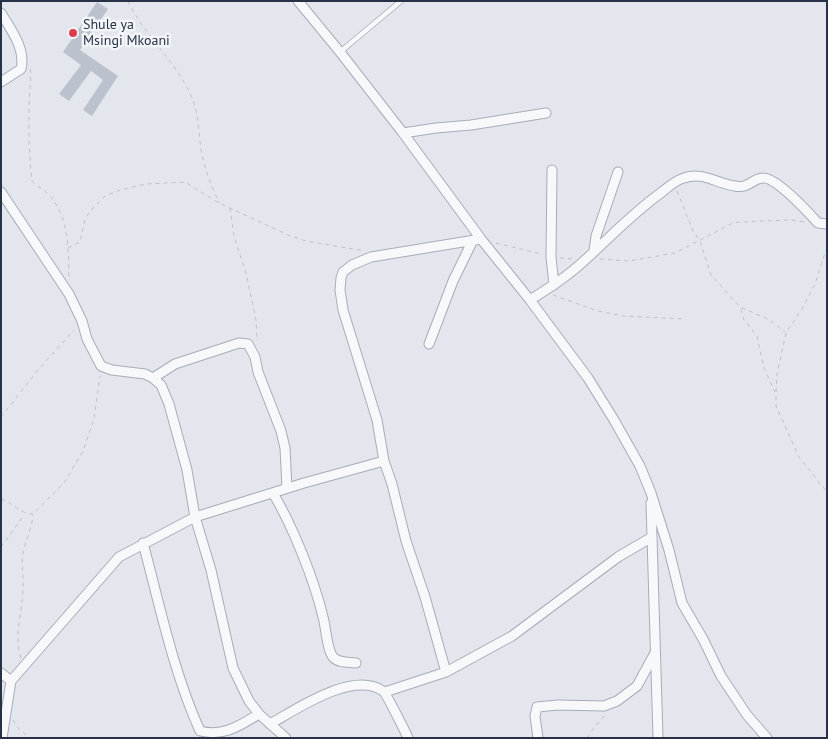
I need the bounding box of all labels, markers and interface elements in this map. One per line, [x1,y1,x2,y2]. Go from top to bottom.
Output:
place label: Shule ya Msingi Mkoani [83,17,170,49]
marker: Shule ya Msingi Mkoani [67,27,79,39]

